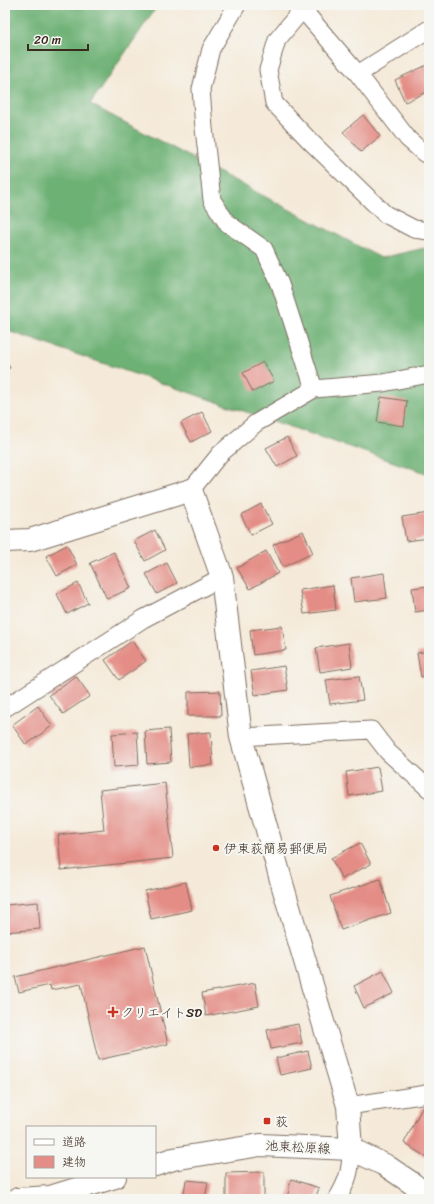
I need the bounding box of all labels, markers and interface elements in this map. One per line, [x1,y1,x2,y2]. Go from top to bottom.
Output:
scale bar [28,26,88,52]
text: 20 m [34,29,61,51]
place label: 伊東荻簡易郵便局 [224,837,328,860]
marker: 伊東荻簡易郵便局 [211,843,221,853]
place label: クリエイトSD [121,1001,202,1024]
marker: クリエイトSD [108,1007,118,1017]
place label: 荻 [275,1110,288,1133]
marker: 荻 [262,1116,272,1126]
legend [26,1126,156,1178]
text: 道路 [62,1131,86,1153]
street label: 池東松原線 [265,1134,332,1160]
text: 建物 [62,1151,86,1173]

